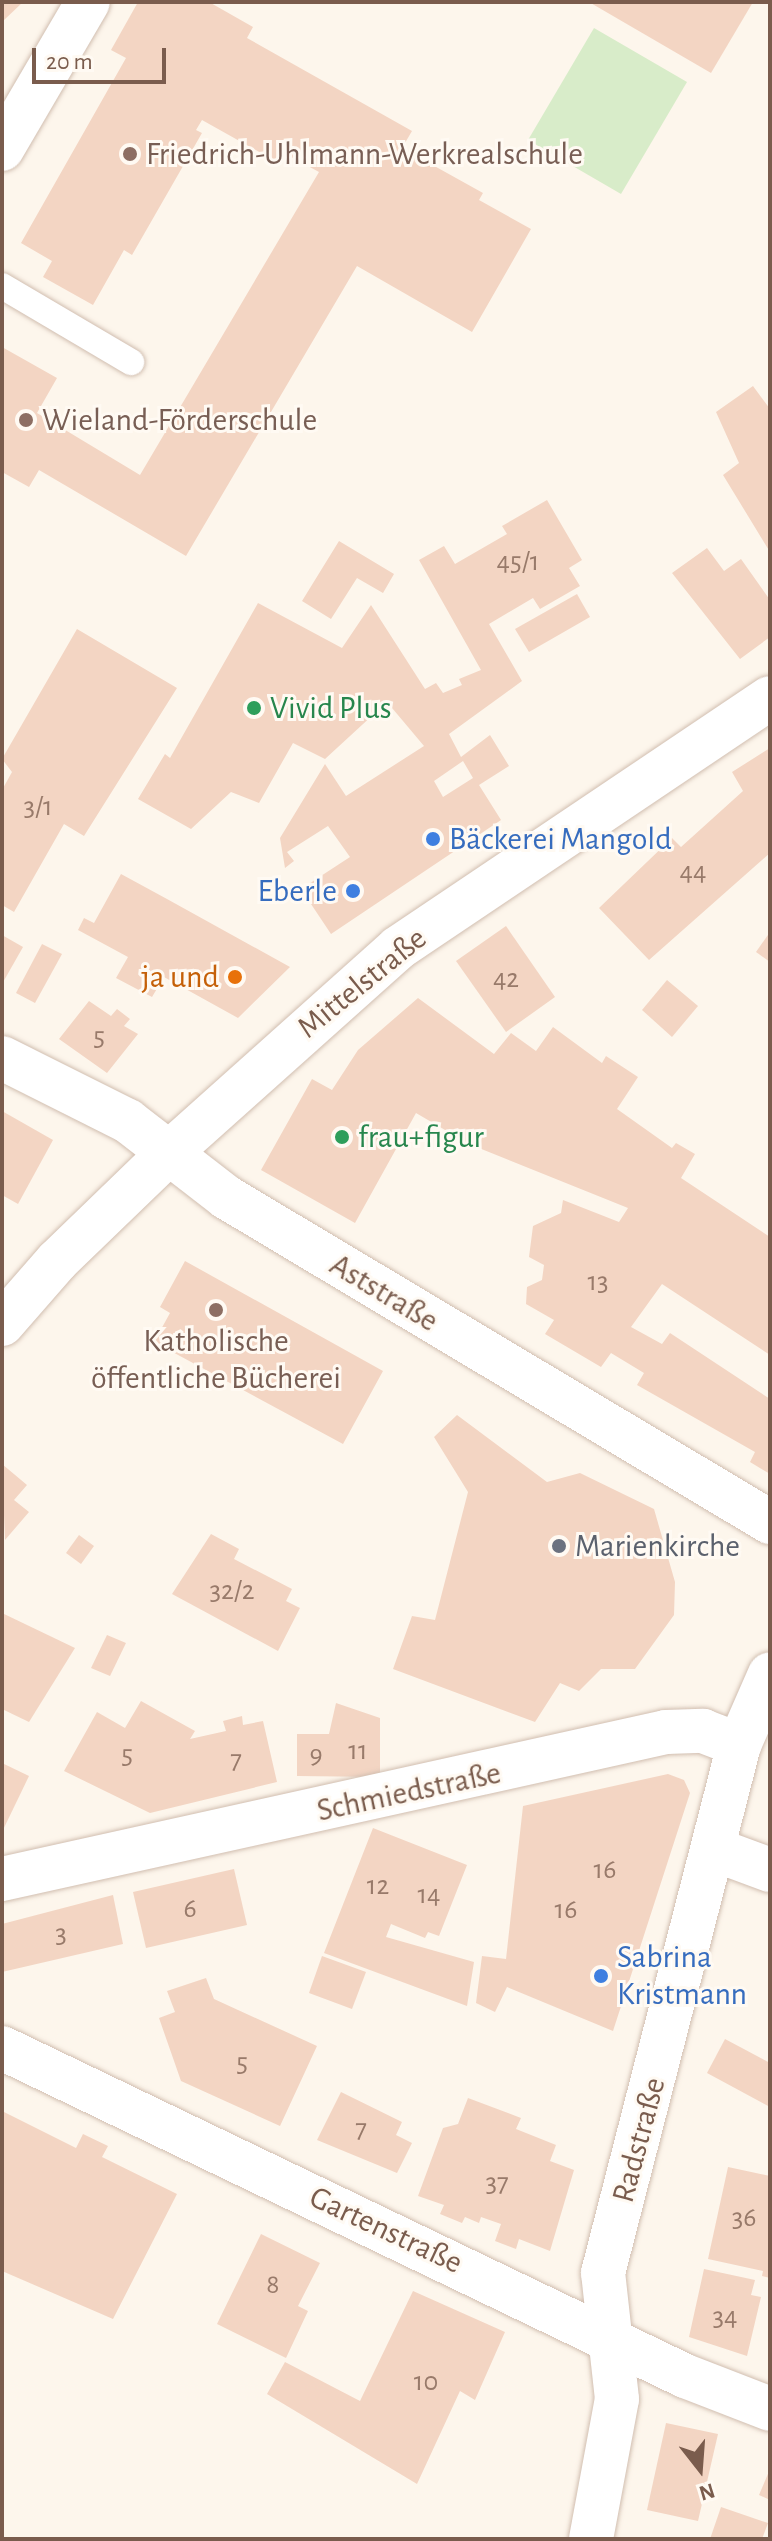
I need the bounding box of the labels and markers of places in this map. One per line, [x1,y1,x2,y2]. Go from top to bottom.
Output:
place label: Friedrich-Uhlmann-Werkrealschule [146,135,583,173]
marker: Friedrich-Uhlmann-Werkrealschule [121,145,139,163]
place label: Wieland-Förderschule [42,401,317,439]
marker: Wieland-Förderschule [17,411,35,429]
place label: Vivid Plus [270,689,392,727]
marker: Vivid Plus [245,699,263,717]
place label: Bäckerei Mangold [449,820,672,858]
marker: Bäckerei Mangold [424,830,442,848]
place label: Eberle [257,872,337,910]
marker: Eberle [344,882,362,900]
place label: ja und [141,958,219,996]
marker: ja und [226,968,244,986]
place label: frau+figur [358,1118,484,1156]
marker: frau+figur [333,1128,351,1146]
marker: Katholische öffentliche Bücherei [207,1301,225,1319]
place label: Katholische öffentliche Bücherei [91,1323,341,1398]
place label: Marienkirche [575,1527,740,1565]
marker: Marienkirche [550,1537,568,1555]
place label: Sabrina Kristmann [617,1939,747,2014]
marker: Sabrina Kristmann [592,1967,610,1985]

